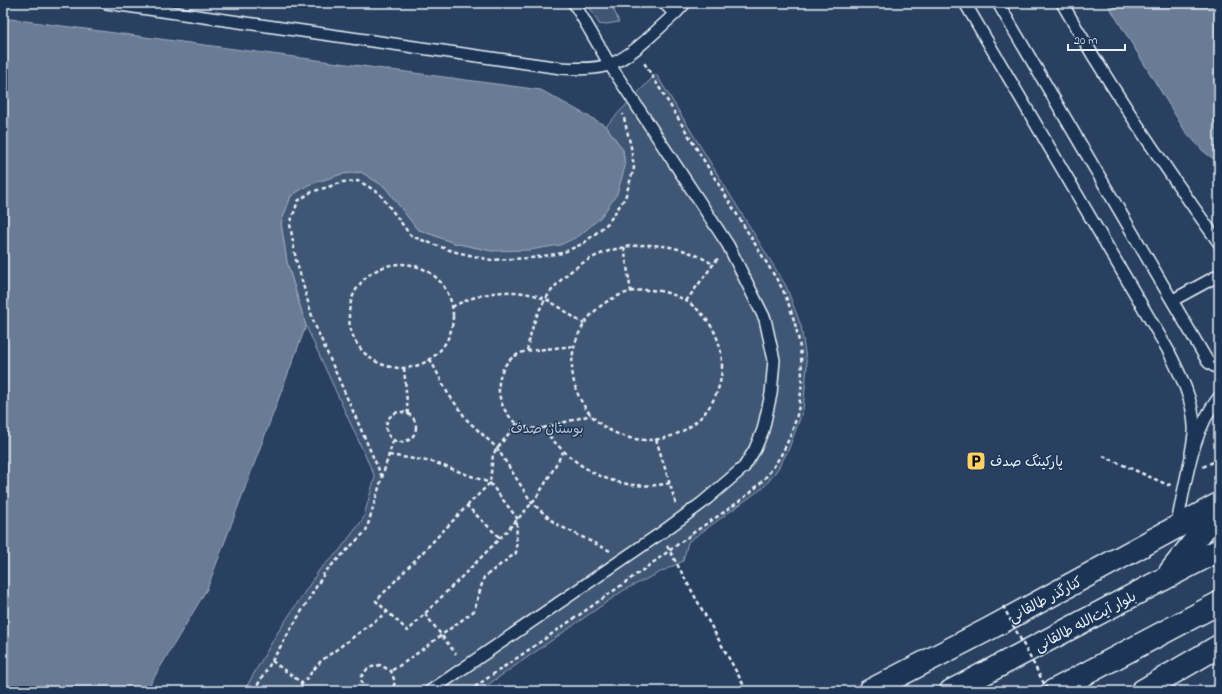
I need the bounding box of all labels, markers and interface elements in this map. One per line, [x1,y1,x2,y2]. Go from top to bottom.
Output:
scale bar [1068,26,1125,52]
text: 20 m [1074,32,1097,50]
park label: بوستان صدف [510,419,584,440]
parking icon: پارکینگ صدف [965,450,987,472]
place label: پارکینگ صدف [990,452,1063,473]
street label: کنارگذر طالقانی [1005,572,1086,629]
street label: بلوار آیت‌الله طالقانی [1031,587,1140,658]

